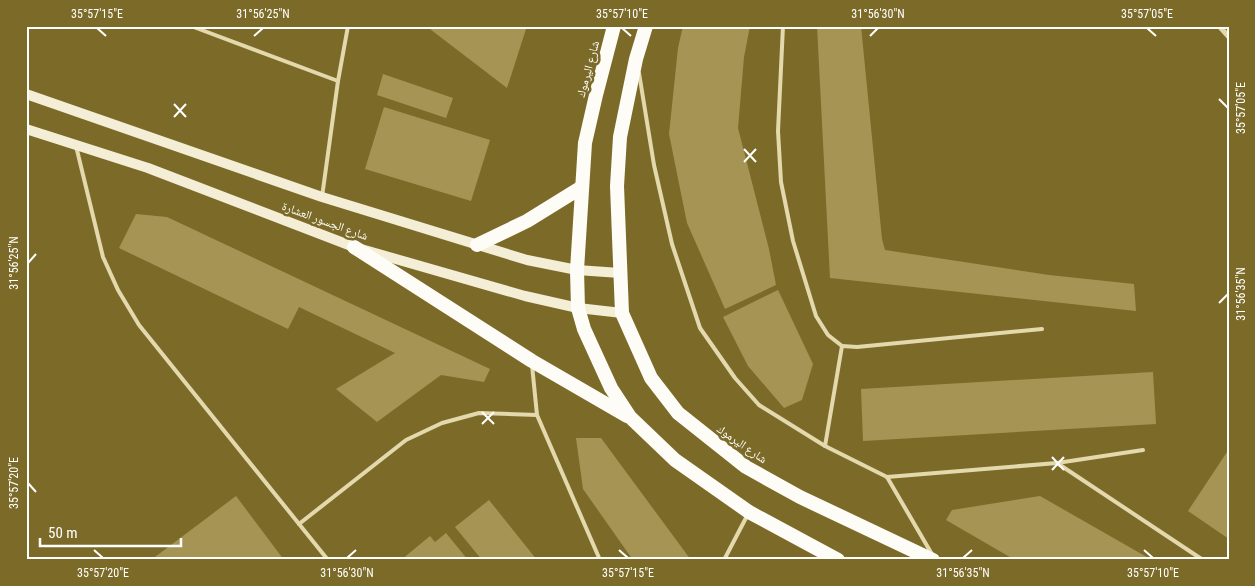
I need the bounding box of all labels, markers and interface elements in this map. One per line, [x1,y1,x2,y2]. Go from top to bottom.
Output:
text: 35°57'15"E [71,7,123,21]
text: 31°56'25"N [236,7,290,21]
text: 35°57'10"E [596,7,648,21]
text: 31°56'30"N [851,7,905,21]
text: 35°57'05"E [1121,7,1173,21]
street label: شارع اليرموك [574,39,603,99]
text: 35°57'05"E [1234,82,1248,134]
street label: شارع الجسور العشارة [280,199,370,244]
text: 31°56'25"N [7,236,21,290]
text: 31°56'35"N [1234,267,1248,321]
street label: شارع اليرموك [714,422,770,467]
text: 35°57'20"E [7,457,21,509]
scale bar [40,516,181,548]
text: 50 m [48,524,78,542]
text: 35°57'20"E [77,566,129,580]
text: 31°56'30"N [320,566,374,580]
text: 35°57'15"E [602,566,654,580]
text: 31°56'35"N [936,566,990,580]
text: 35°57'10"E [1127,566,1179,580]

